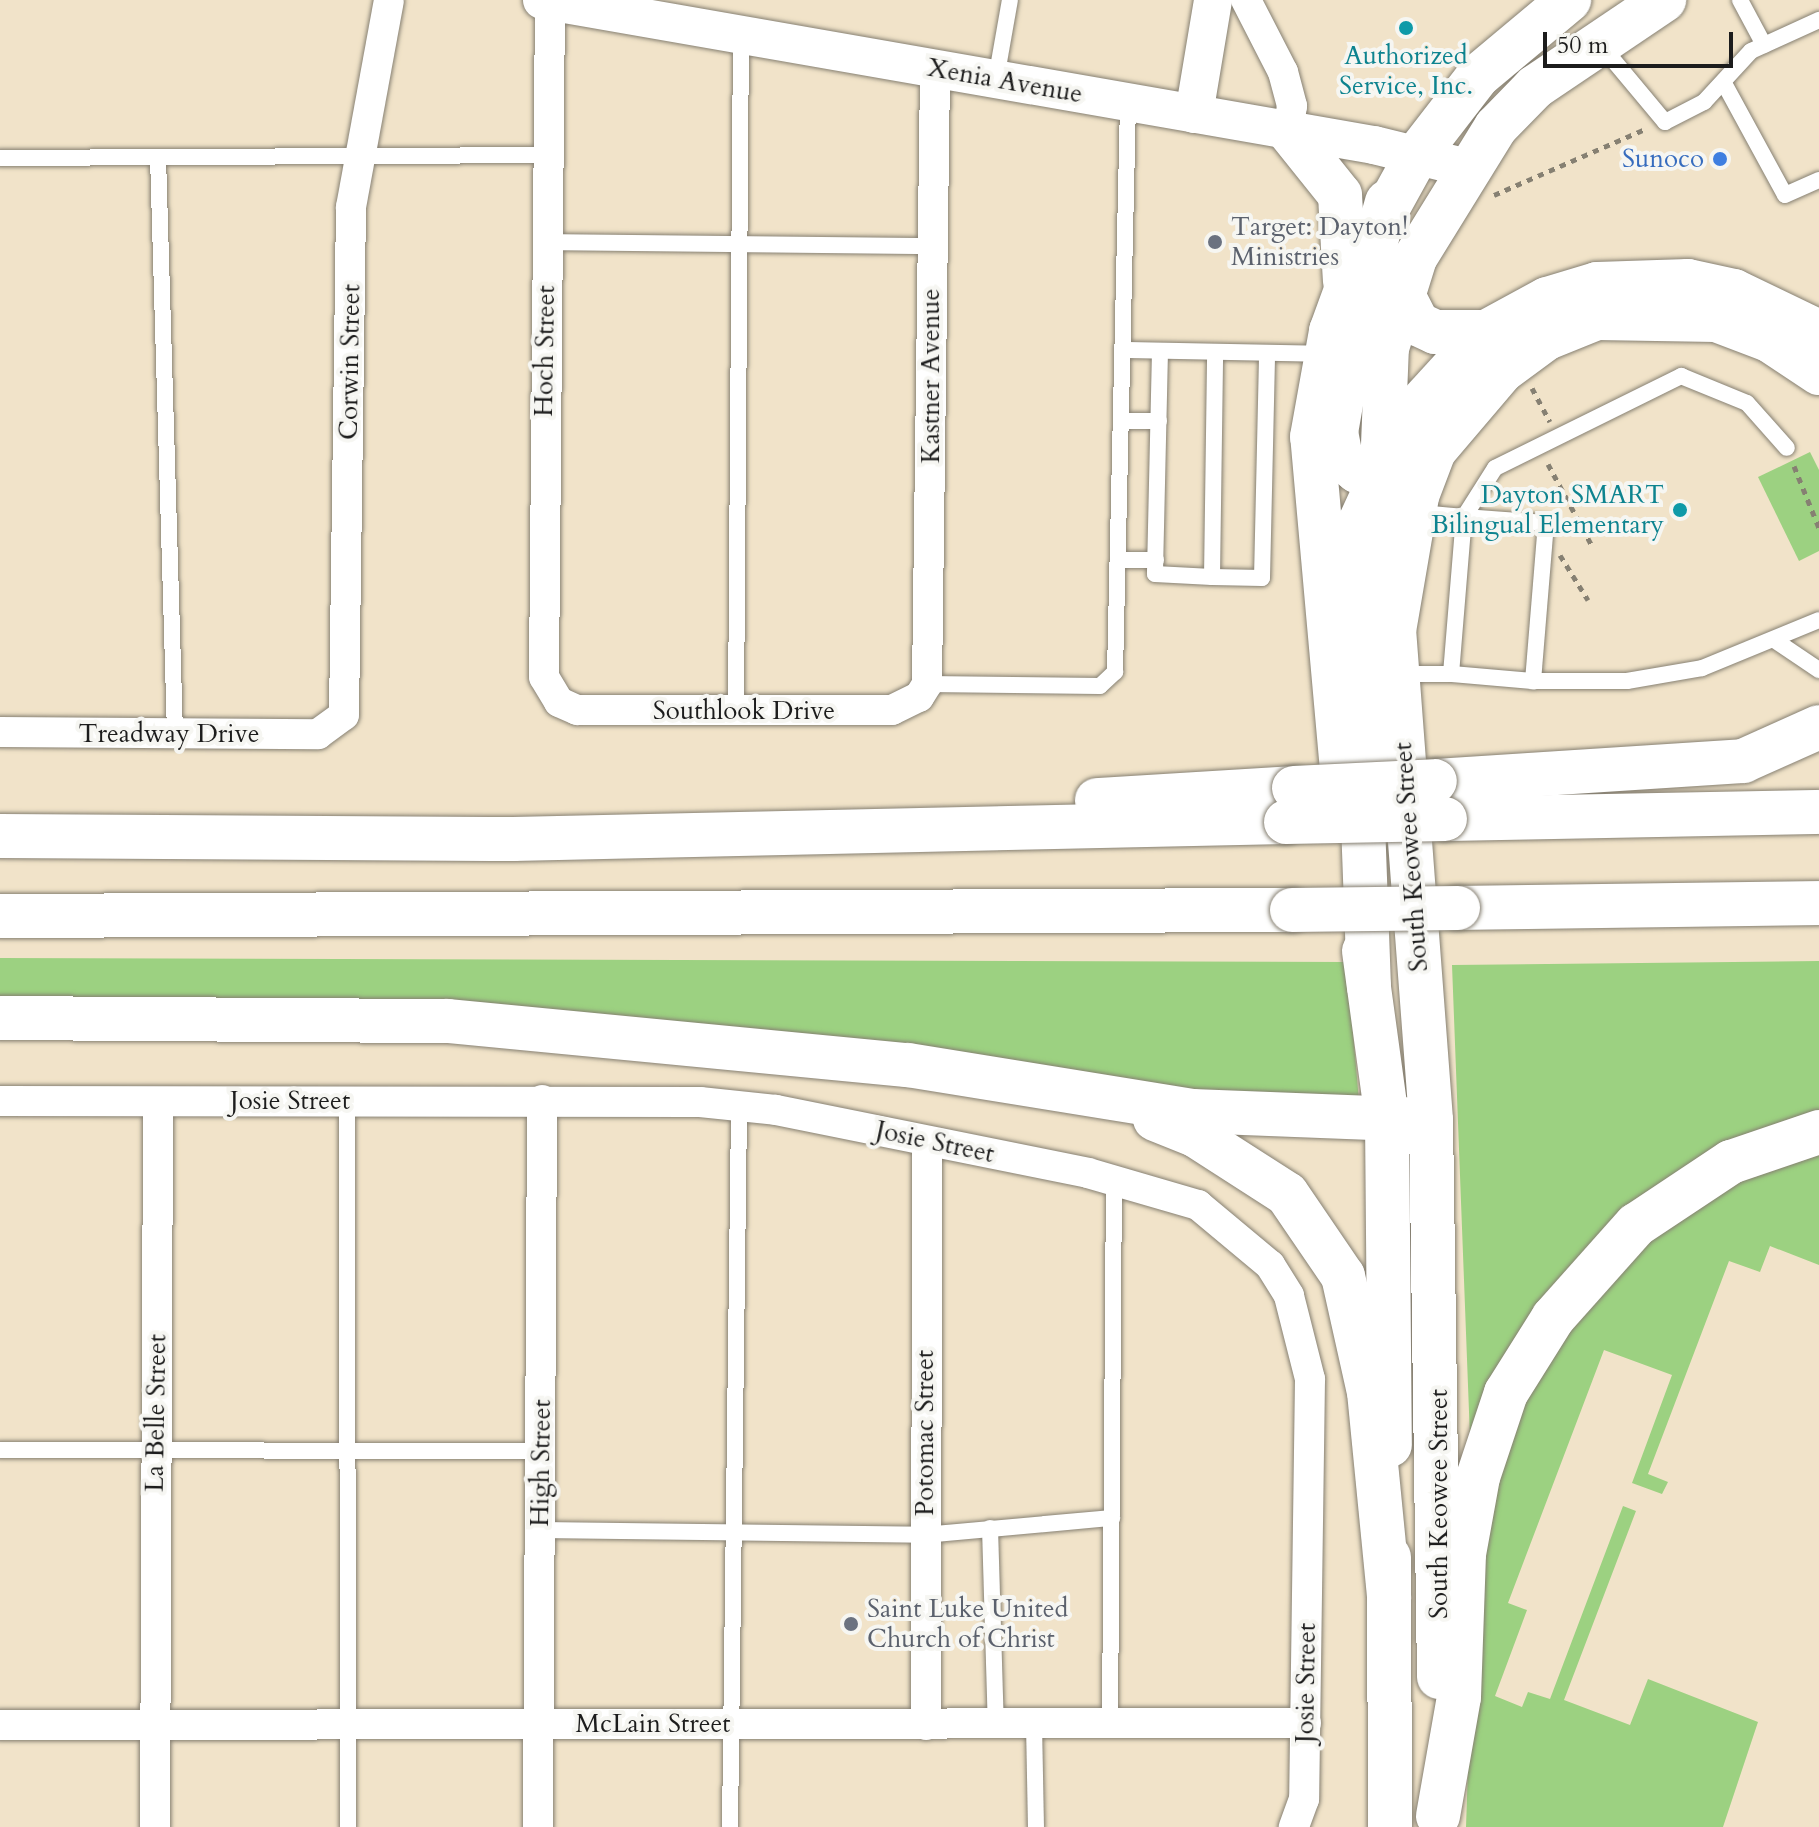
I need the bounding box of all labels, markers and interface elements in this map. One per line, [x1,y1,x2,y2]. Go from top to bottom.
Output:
scale bar [1547,16,1737,66]
marker: Authorized Service, Inc. [1397,19,1415,37]
text: 50 m [1557,29,1608,62]
place label: Authorized Service, Inc. [1339,40,1473,102]
street label: Xenia Avenue [925,52,1085,110]
place label: Sunoco [1622,143,1704,175]
marker: Sunoco [1711,150,1729,168]
place label: Target: Dayton! Ministries [1231,211,1408,272]
marker: Target: Dayton! Ministries [1206,233,1224,251]
street label: Corwin Street [333,284,367,440]
street label: Hoch Street [528,285,562,417]
street label: Kastner Avenue [915,289,947,463]
place label: Dayton SMART Bilingual Elementary [1431,479,1664,540]
marker: Dayton SMART Bilingual Elementary [1671,501,1689,519]
street label: Southlook Drive [653,695,835,727]
street label: Treadway Drive [78,718,260,750]
street label: South Keowee Street [1387,741,1435,973]
street label: Josie Street [230,1085,350,1117]
street label: Josie Street [873,1114,997,1170]
street label: La Belle Street [139,1334,173,1492]
street label: Potomac Street [909,1350,941,1516]
street label: South Keowee Street [1423,1389,1455,1619]
street label: High Street [524,1399,558,1527]
place label: Saint Luke United Church of Christ [867,1593,1068,1654]
marker: Saint Luke United Church of Christ [842,1615,860,1633]
street label: Josie Street [1289,1623,1323,1743]
street label: McLain Street [576,1708,730,1740]

